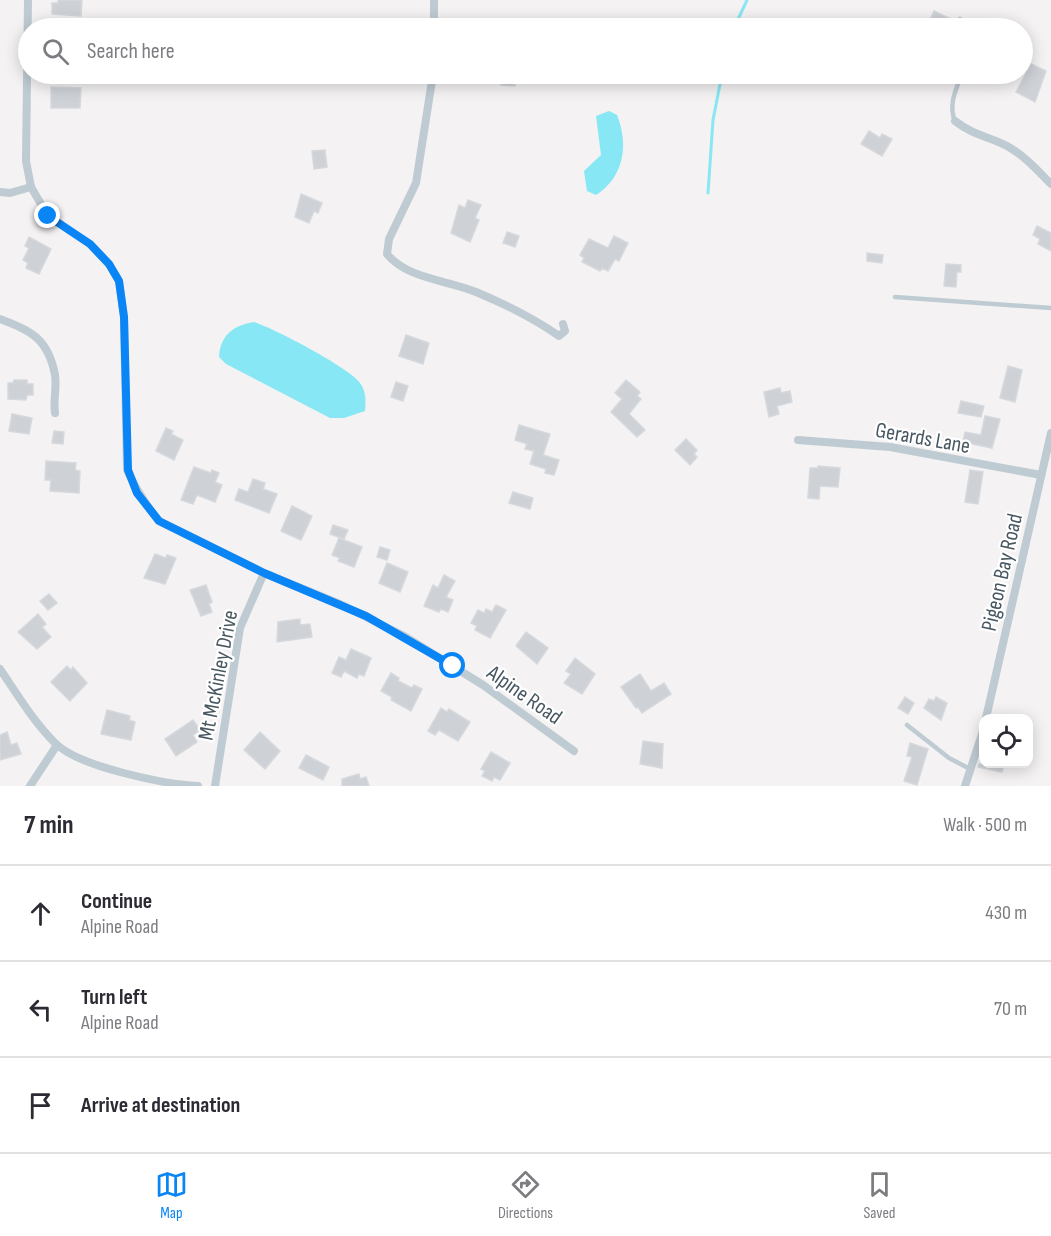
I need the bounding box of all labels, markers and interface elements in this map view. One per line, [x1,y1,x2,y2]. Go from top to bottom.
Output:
search box [18,18,1033,84]
icon: search [39,35,72,68]
text: Search here [87,38,174,65]
route end [34,202,60,228]
street label: Gerards Lane [873,417,972,460]
street label: Pigeon Bay Road [976,511,1029,634]
street label: Mt McKinley Drive [193,608,244,743]
route start [439,652,465,678]
street label: Alpine Road [481,659,567,731]
map controls [979,714,1033,768]
button: locate [979,714,1033,768]
text: 7 min [24,810,73,841]
text: Walk · 500 m [943,813,1027,837]
text: Continue [81,888,152,915]
icon: ahead [24,897,57,930]
text: 430 m [985,901,1027,925]
text: Alpine Road [81,915,159,939]
text: Turn left [81,984,147,1011]
icon: left [24,993,57,1026]
text: 70 m [994,997,1027,1021]
text: Alpine Road [81,1011,159,1035]
icon: arrive [24,1089,57,1122]
text: Arrive at destination [81,1092,240,1119]
tab: Map [155,1168,188,1223]
tab: Directions [498,1168,553,1223]
tab: Saved [863,1168,896,1223]

